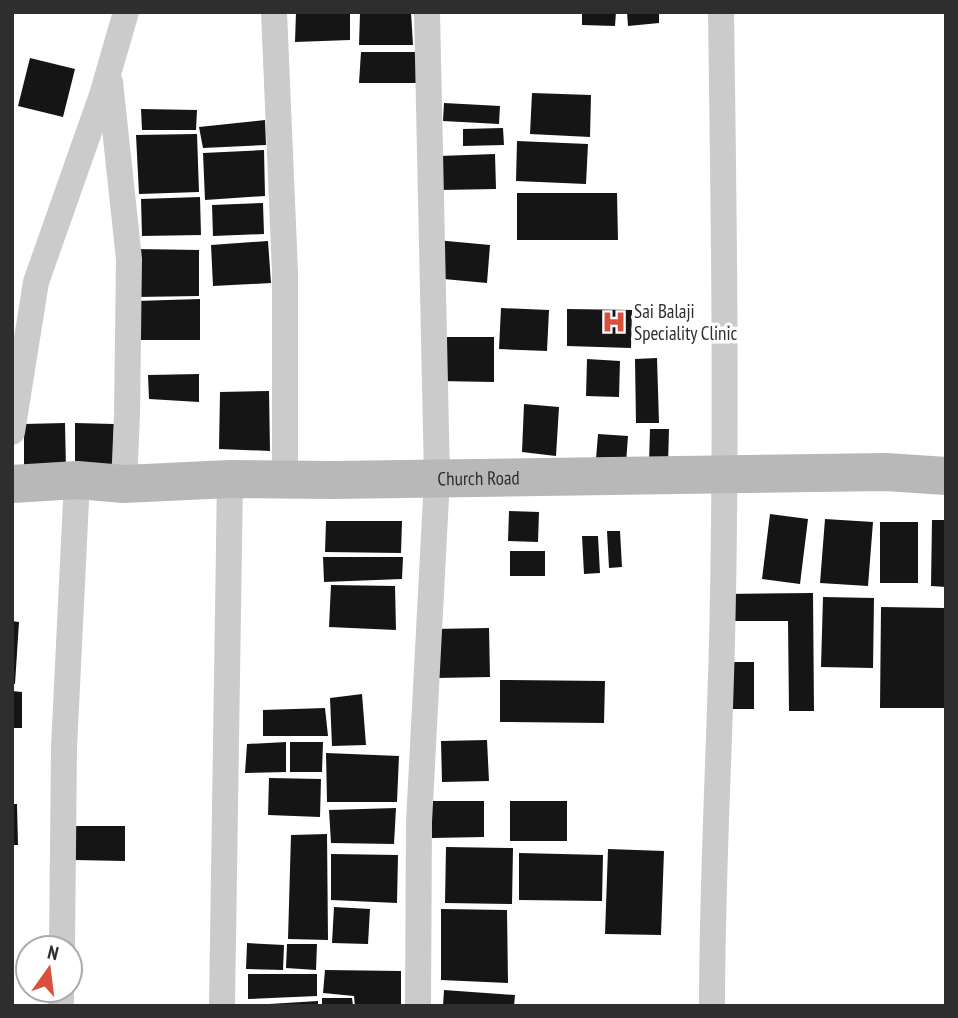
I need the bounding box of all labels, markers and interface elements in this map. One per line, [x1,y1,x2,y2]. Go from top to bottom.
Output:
place label: Sai Balaji Speciality Clinic [634,299,738,345]
hospital icon: Sai Balaji Speciality Clinic [600,308,628,336]
street label: Church Road [437,465,520,490]
north arrow [14,934,84,1004]
text: N [45,940,61,965]

